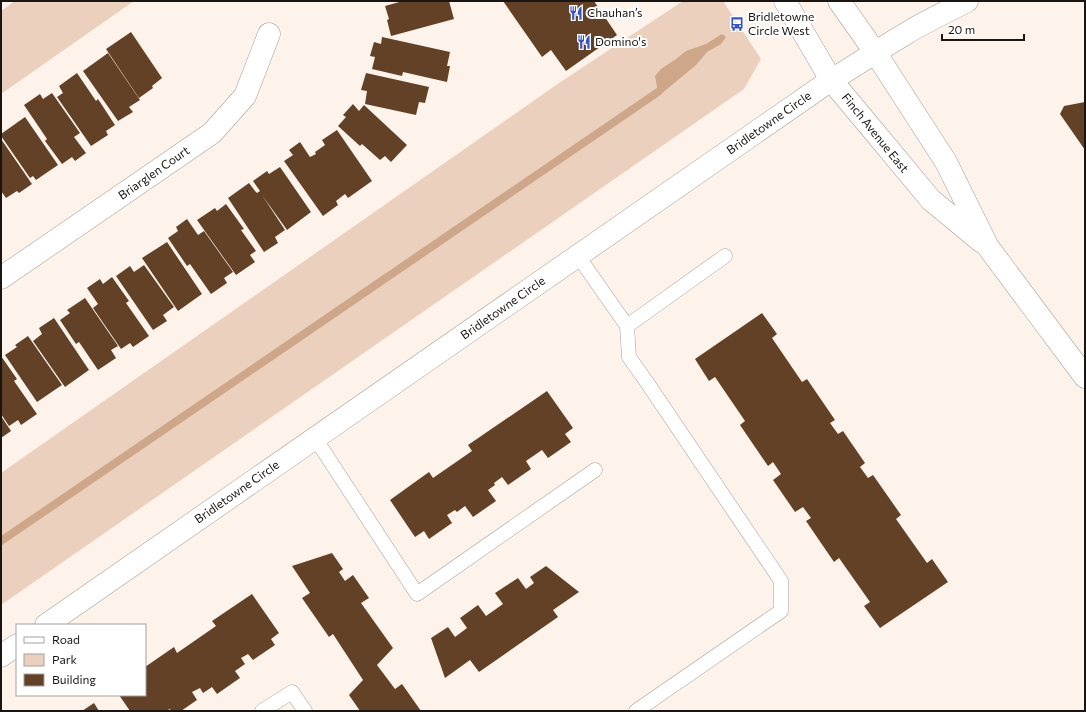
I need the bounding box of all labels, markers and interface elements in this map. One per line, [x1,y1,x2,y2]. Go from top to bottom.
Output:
restaurant icon: Chauhan’s [568,5,584,21]
place label: Chauhan’s [587,5,643,19]
place label: Bridletowne Circle West [748,9,814,37]
bus stop icon: Bridletowne Circle West [729,16,745,32]
scale bar [942,16,1024,42]
text: 20 m [948,22,975,36]
restaurant icon: Domino's [576,34,592,50]
place label: Domino's [595,34,647,48]
street label: Bridletowne Circle [723,88,813,157]
street label: Finch Avenue East [840,90,912,175]
street label: Briarglen Court [115,142,192,202]
street label: Bridletowne Circle [457,273,547,342]
street label: Bridletowne Circle [191,457,281,526]
legend [16,624,146,696]
text: Road [52,632,80,646]
text: Park [52,652,78,666]
text: Building [52,672,96,686]

